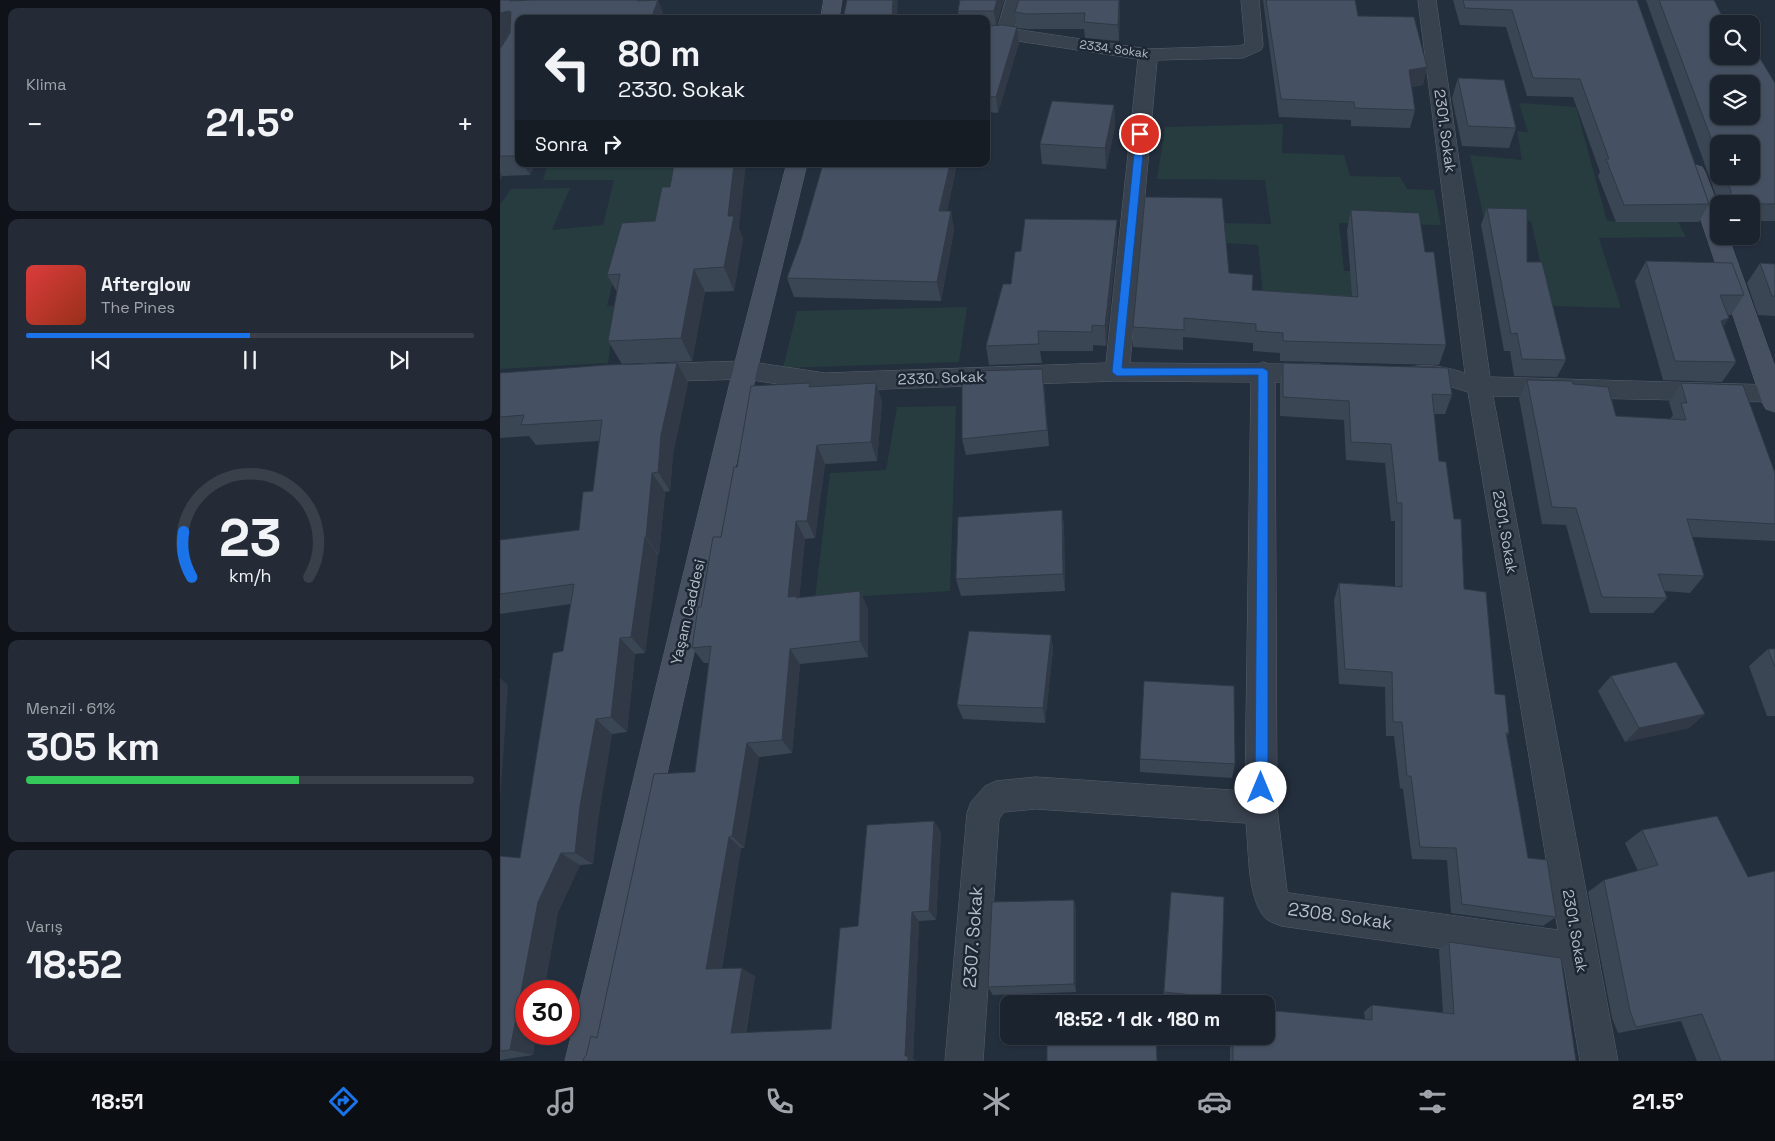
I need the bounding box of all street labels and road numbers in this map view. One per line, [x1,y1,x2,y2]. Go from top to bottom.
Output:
street label: 2334. Sokak [1079,36,1150,62]
street label: 2301. Sokak [1430,88,1461,174]
street label: 2330. Sokak [897,366,985,389]
street label: 2301. Sokak [1489,489,1522,575]
street label: Yaşam Caddesi [666,557,709,666]
street label: 2307. Sokak [957,885,988,989]
street label: 2301. Sokak [1559,888,1592,974]
street label: 2308. Sokak [1287,897,1394,934]

